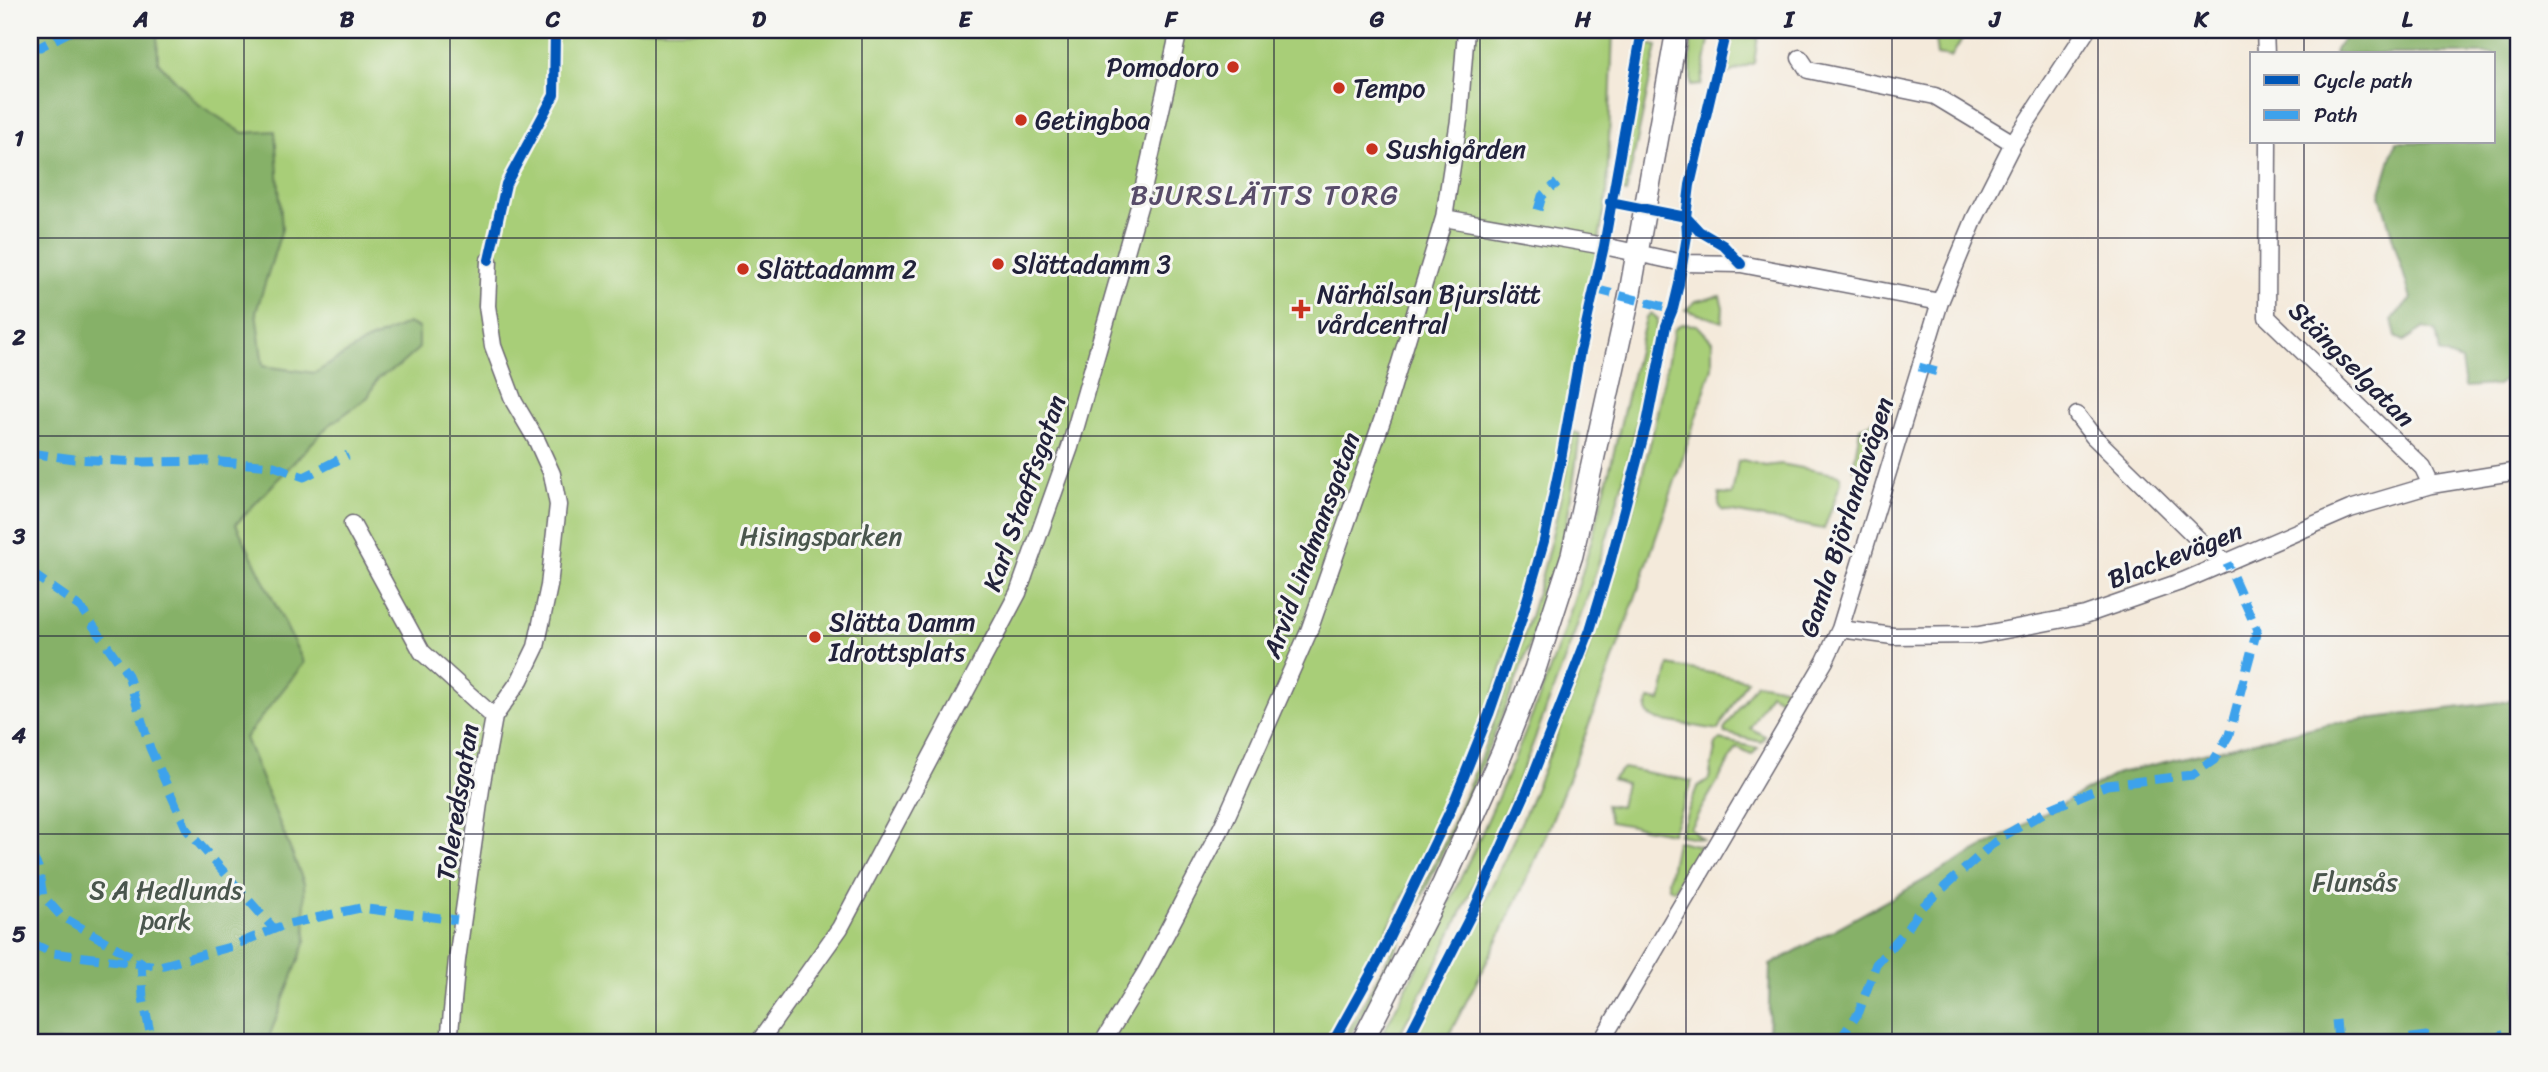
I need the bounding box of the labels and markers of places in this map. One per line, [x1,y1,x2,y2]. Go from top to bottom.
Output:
place label: Pomodoro [1106,44,1219,90]
marker: Pomodoro [1225,59,1241,75]
place label: Tempo [1353,65,1425,111]
marker: Tempo [1331,80,1347,96]
place label: Getingboa [1035,97,1150,143]
marker: Getingboa [1013,112,1029,128]
place label: Sushigården [1386,126,1526,172]
marker: Sushigården [1364,141,1380,157]
place label: Slättadamm 3 [1012,241,1171,287]
place label: Slättadamm 2 [757,246,917,292]
marker: Slättadamm 3 [990,256,1006,272]
marker: Slättadamm 2 [735,261,751,277]
place label: Närhälsan Bjurslätt vårdcentral [1317,271,1541,347]
marker: Närhälsan Bjurslätt vårdcentral [1291,299,1311,319]
place label: Slätta Damm Idrottsplats [828,599,976,675]
marker: Slätta Damm Idrottsplats [807,629,823,645]

